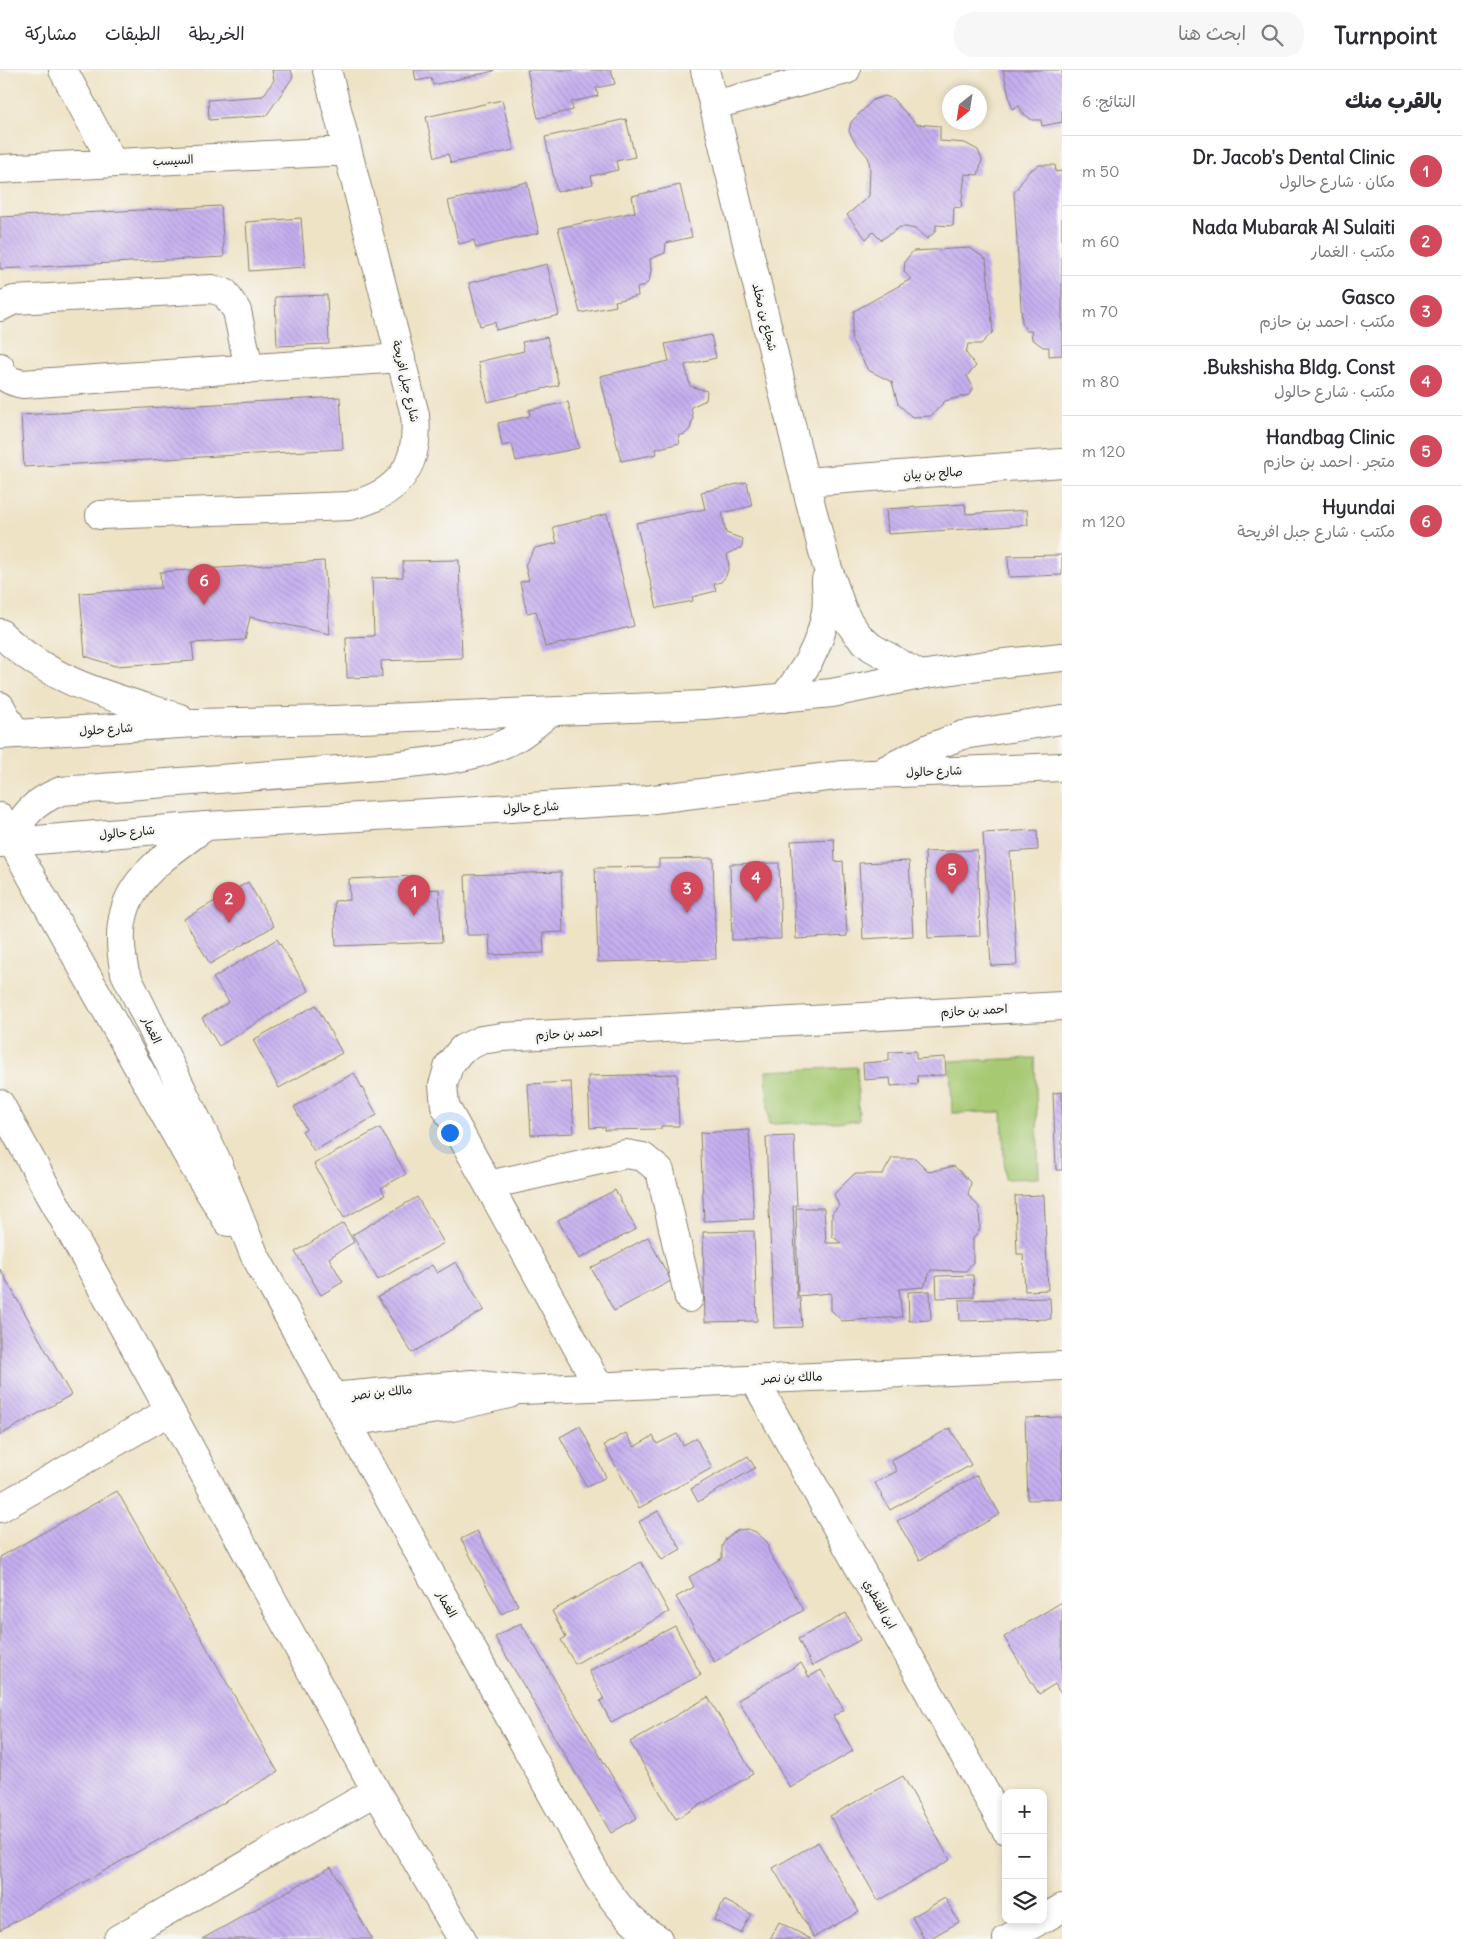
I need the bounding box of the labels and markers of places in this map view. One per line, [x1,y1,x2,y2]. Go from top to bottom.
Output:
pin: 6 [188,564,220,605]
pin: 5 [936,853,968,894]
pin: 4 [740,861,772,902]
pin: 3 [671,872,703,913]
pin: 1 [398,875,430,916]
pin: 2 [213,882,245,923]

